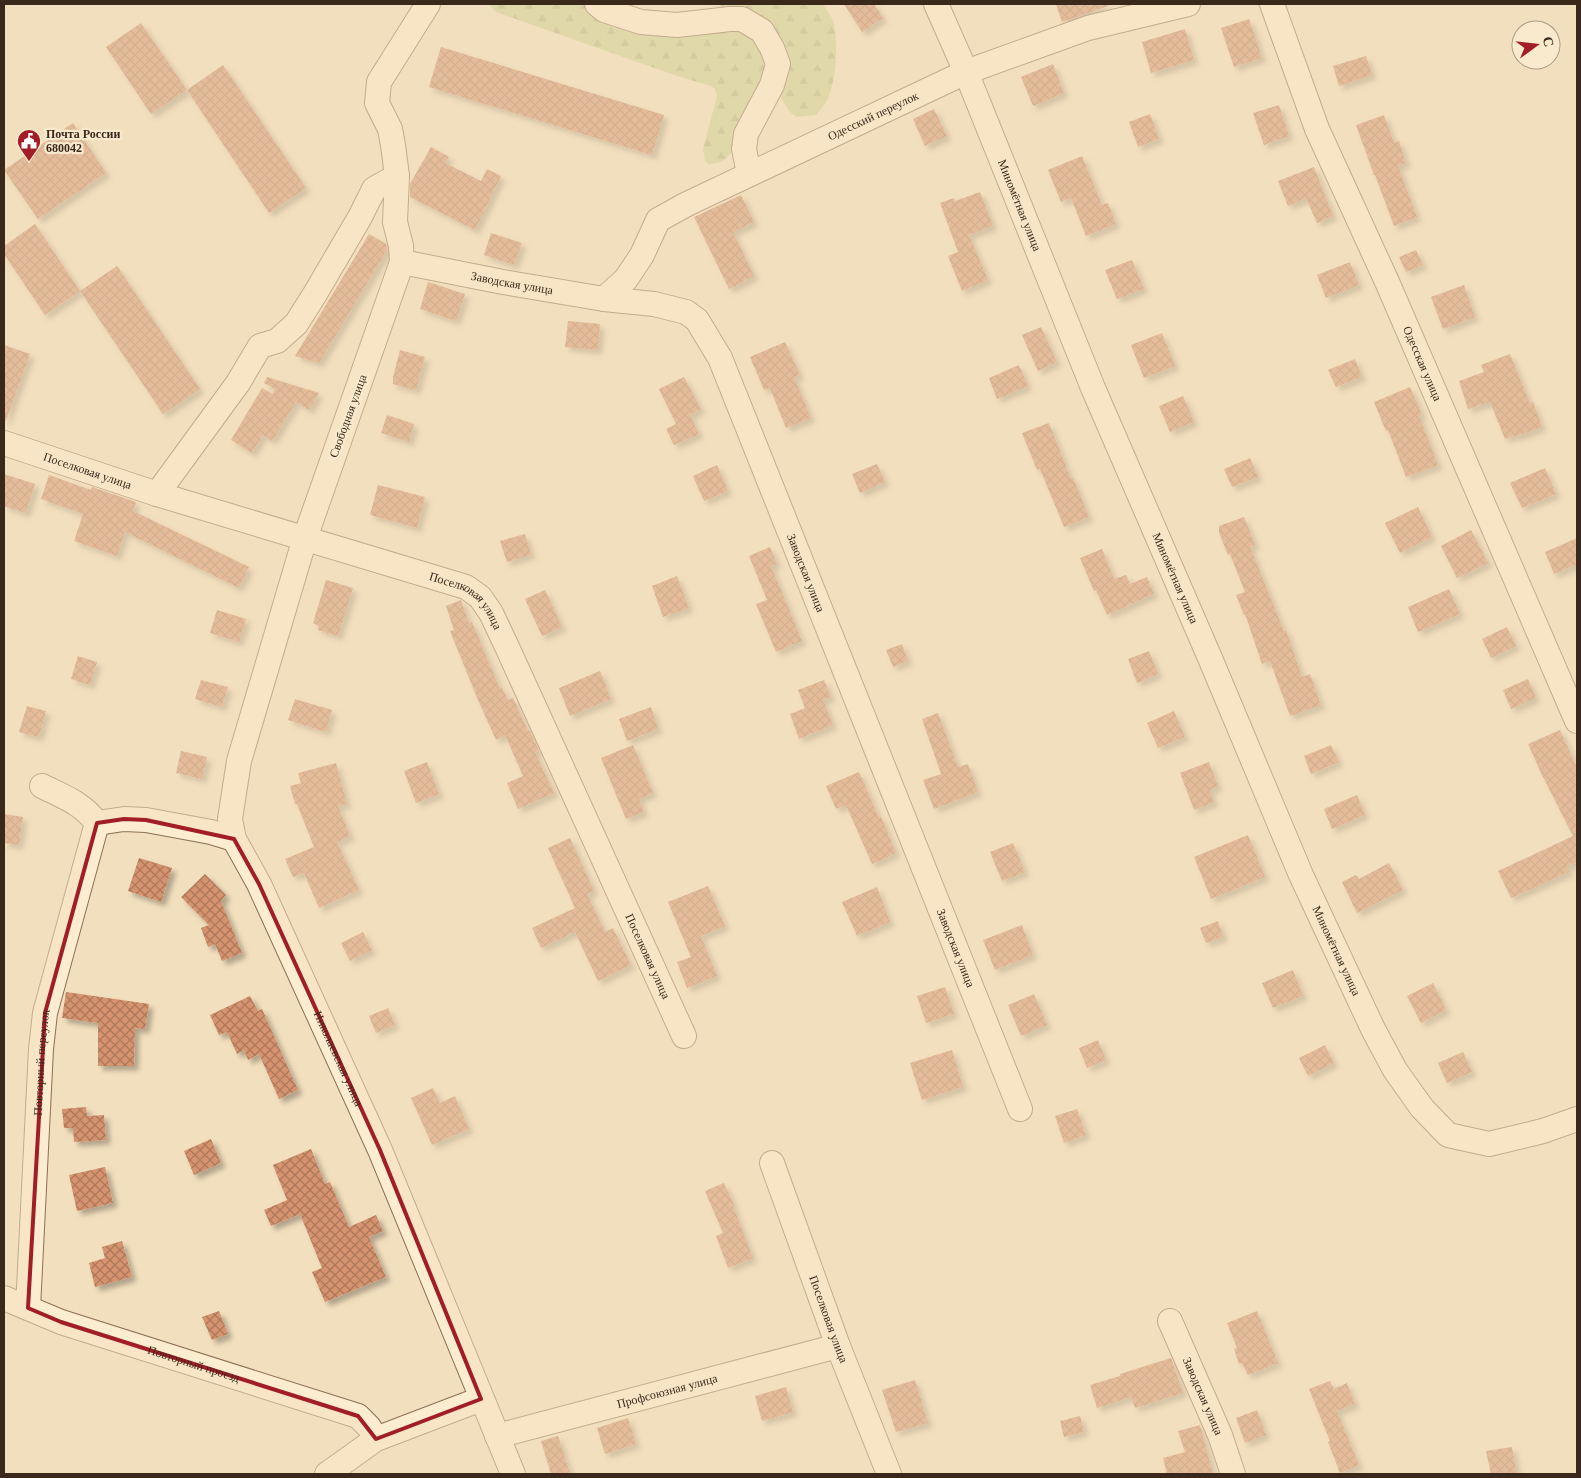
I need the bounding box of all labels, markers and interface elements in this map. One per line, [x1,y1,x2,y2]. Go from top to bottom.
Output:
north arrow [1511,20,1561,70]
text: С [1540,35,1557,49]
street label: Одесский переулок [825,88,921,143]
place label: Почта России 680042 [46,127,120,155]
public building icon: Почта России 680042 [16,128,42,162]
street label: Миномётная улица [995,158,1044,254]
street label: Заводская улица [470,269,555,297]
street label: Одесская улица [1400,324,1445,404]
street label: Свободная улица [326,372,370,459]
street label: Поселковая улица [42,450,134,492]
street label: Миномётная улица [1150,531,1201,626]
street label: Заводская улица [784,532,828,615]
street label: Поселковая улица [428,569,505,632]
street label: Миномётная улица [1309,904,1364,998]
street label: Заводская улица [934,907,978,990]
street label: Поселковая улица [622,912,673,1002]
street label: Повторный переулок [31,1007,53,1116]
street label: Николаевская улица [311,1009,366,1109]
street label: Поселковая улица [806,1273,851,1365]
street label: Повторный проезд [146,1343,241,1385]
street label: Заводская улица [1180,1355,1226,1438]
street label: Профсоюзная улица [615,1371,720,1411]

